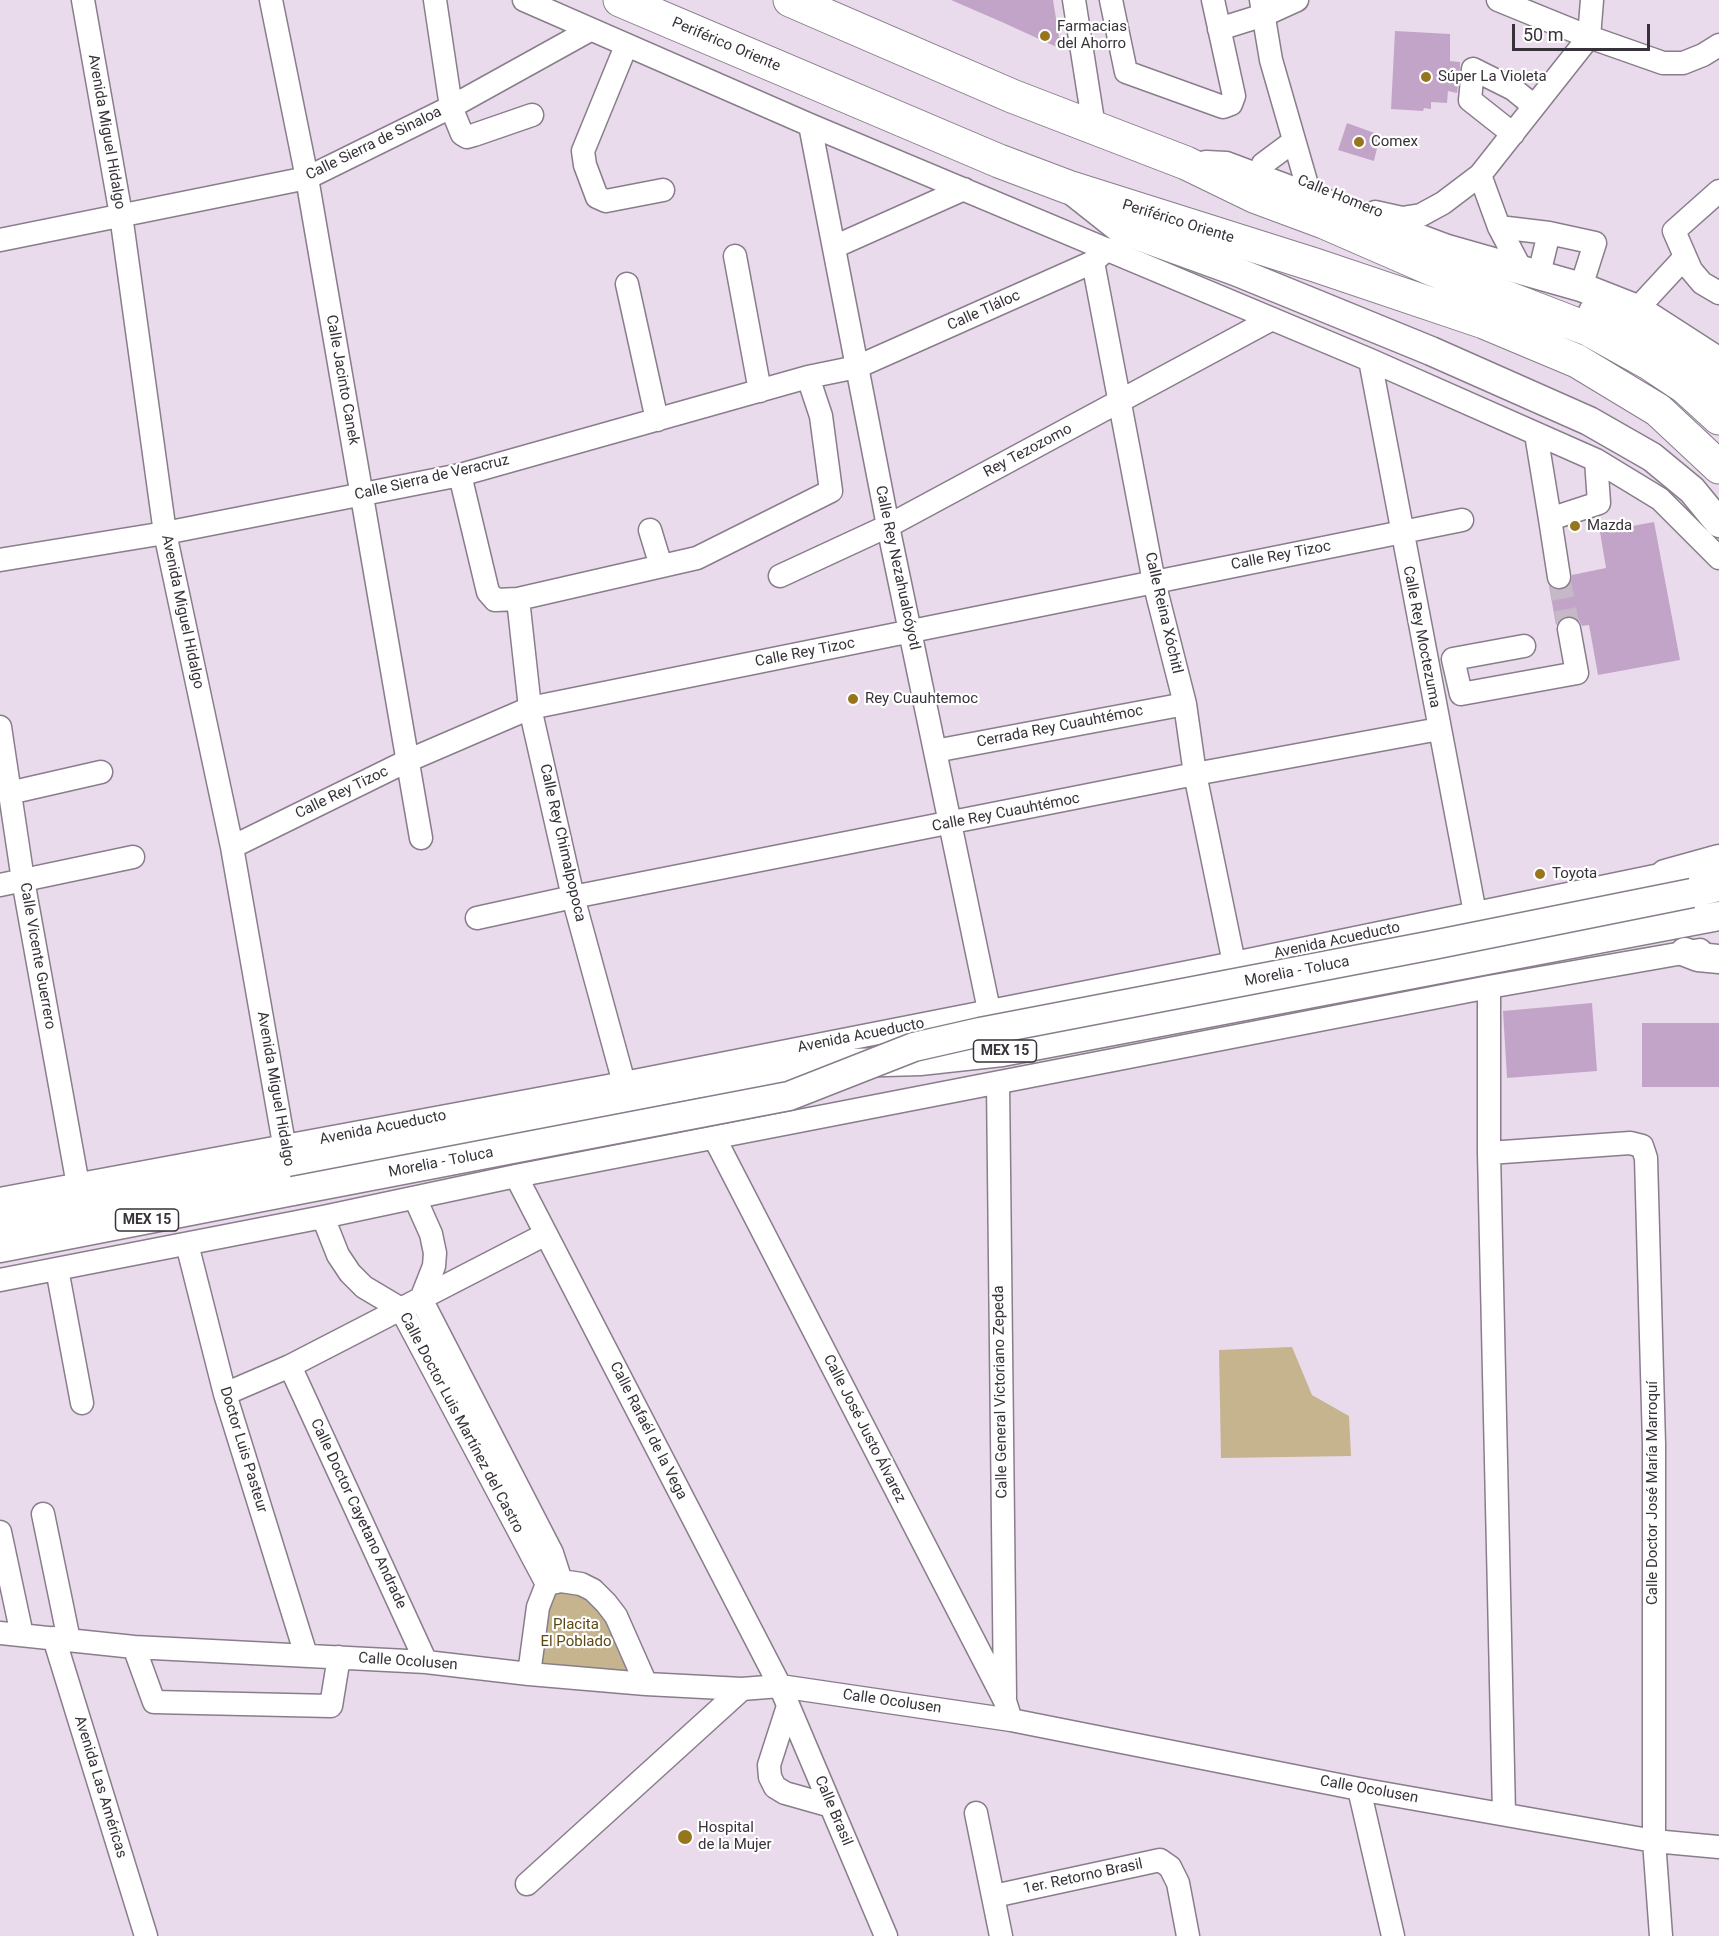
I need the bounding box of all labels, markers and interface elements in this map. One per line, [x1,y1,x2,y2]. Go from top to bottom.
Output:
scale bar [1515,12,1653,50]
street label: Periférico Oriente [669,14,783,76]
place label: Farmacias del Ahorro [1057,18,1127,53]
text: 50 m [1523,24,1563,45]
marker: Farmacias del Ahorro [1038,29,1052,43]
street label: Avenida Miguel Hidalgo [83,53,129,211]
place label: Súper La Violeta [1438,68,1547,86]
marker: Súper La Violeta [1419,70,1433,84]
street label: Calle Sierra de Sinaloa [303,103,445,185]
place label: Comex [1371,133,1418,151]
marker: Comex [1352,135,1366,149]
street label: Calle Homero [1295,172,1385,222]
street label: Periférico Oriente [1120,196,1236,248]
street label: Calle Tláloc [945,287,1023,335]
street label: Calle Jacinto Canek [322,313,362,447]
street label: Rey Tezozomo [981,420,1075,482]
street label: Calle Sierra de Veracruz [353,451,511,505]
street label: Calle Rey Nezahualcóyotl [871,484,923,652]
place label: Mazda [1587,517,1632,535]
marker: Mazda [1568,519,1582,533]
street label: Avenida Miguel Hidalgo [157,533,207,691]
street label: Calle Rey Tizoc [1230,538,1332,574]
street label: Calle Reina Xóchitl [1140,551,1186,675]
street label: Calle Rey Moctezuma [1398,565,1444,709]
street label: Calle Rey Tizoc [754,635,856,671]
place label: Rey Cuauhtemoc [865,690,978,708]
marker: Rey Cuauhtemoc [846,692,860,706]
street label: Cerrada Rey Cuauhtémoc [975,702,1145,752]
street label: Calle Rey Chimalpopoca [535,762,589,924]
street label: Calle Rey Tizoc [293,763,391,823]
street label: Calle Rey Cuauhtémoc [931,790,1081,836]
place label: Toyota [1552,865,1597,883]
marker: Toyota [1533,867,1547,881]
street label: Calle Vicente Guerrero [15,881,59,1031]
street label: Avenida Acueducto [1272,919,1402,963]
street label: Morelia - Toluca [1243,953,1351,991]
street label: Avenida Miguel Hidalgo [252,1010,298,1168]
street label: Avenida Acueducto [796,1015,926,1057]
road number: MEX 15 [974,1040,1036,1062]
street label: Avenida Acueducto [318,1107,448,1149]
street label: Morelia - Toluca [387,1144,495,1182]
road number: MEX 15 [116,1209,178,1231]
street label: Calle General Victoriano Zepeda [990,1285,1012,1499]
street label: Calle Doctor Luis Martínez del Castro [395,1310,527,1536]
street label: Calle José Justo Álvarez [819,1352,909,1506]
street label: Calle Rafaél de la Vega [605,1359,691,1503]
street label: Calle Doctor José María Marroquí [1644,1381,1662,1605]
street label: Doctor Luis Pasteur [215,1385,271,1515]
street label: Calle Doctor Cayetano Andrade [306,1416,410,1612]
park label: Placita El Poblado [540,1616,612,1651]
street label: Calle Ocolusen [358,1650,458,1674]
street label: Calle Ocolusen [841,1686,943,1718]
street label: Avenida Las Américas [70,1714,130,1860]
street label: Calle Ocolusen [1318,1772,1420,1808]
street label: Calle Brasil [810,1773,856,1849]
place label: Hospital de la Mujer [698,1819,772,1854]
marker: Hospital de la Mujer [676,1828,694,1846]
street label: 1er. Retorno Brasil [1022,1856,1144,1898]

